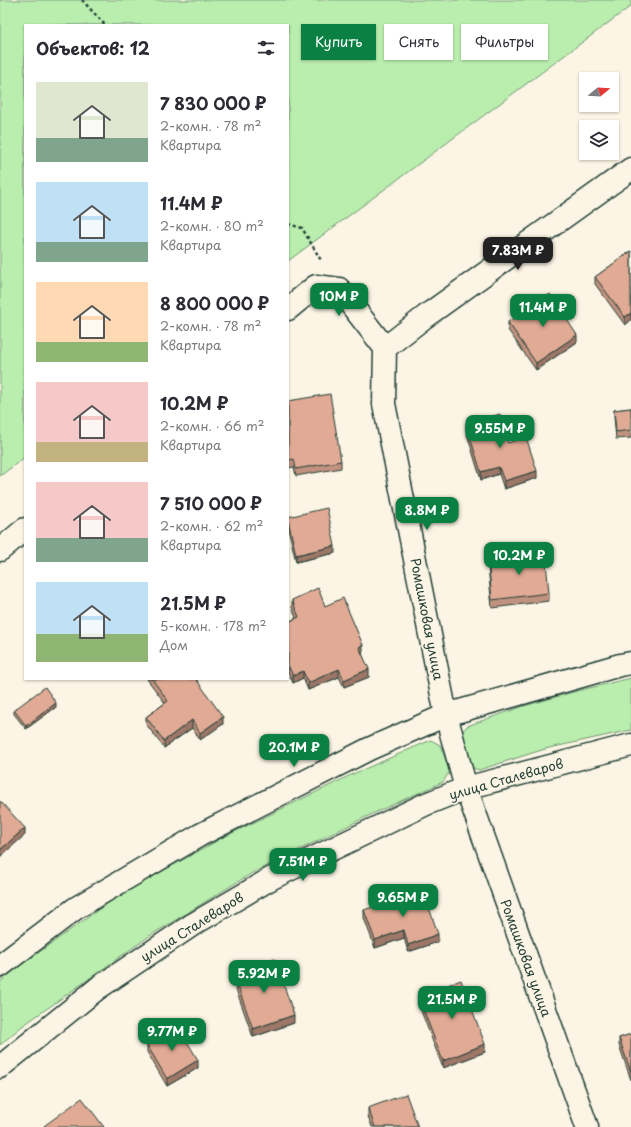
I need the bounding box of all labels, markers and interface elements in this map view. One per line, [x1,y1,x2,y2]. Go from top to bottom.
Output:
chip: Купить [301,24,376,60]
chip: Снять [384,24,453,60]
chip: Фильтры [461,24,548,60]
text: Объектов: 12 [36,35,150,61]
icon: filters [255,37,277,59]
north arrow [579,72,619,112]
map controls [579,72,619,160]
text: 7 830 000 ₽ [160,90,266,116]
icon: home [68,98,116,146]
text: 2-комн. · 78 m² [160,116,262,135]
button: layers [579,120,619,160]
text: Квартира [160,135,221,154]
text: 11.4M ₽ [160,190,223,216]
icon: home [68,198,116,246]
text: 2-комн. · 80 m² [160,216,264,235]
text: Квартира [160,235,221,254]
pin: 7.83M ₽ [481,237,555,271]
text: 7.83M ₽ [492,240,544,259]
pin: 10M ₽ [311,283,367,317]
text: 10M ₽ [319,286,359,305]
text: 8 800 000 ₽ [160,290,269,316]
pin: 11.4M ₽ [506,294,580,328]
text: 11.4M ₽ [519,297,567,316]
icon: home [68,298,116,346]
text: 2-комн. · 78 m² [160,316,262,335]
text: Квартира [160,335,221,354]
text: 10.2M ₽ [160,390,228,416]
icon: home [68,398,116,446]
pin: 9.55M ₽ [463,415,537,449]
text: 2-комн. · 66 m² [160,416,264,435]
text: 9.55M ₽ [474,418,526,437]
text: Квартира [160,435,221,454]
text: 7 510 000 ₽ [160,490,262,516]
pin: 8.8M ₽ [394,497,460,531]
icon: home [68,498,116,546]
text: 8.8M ₽ [405,500,449,519]
text: 2-комн. · 62 m² [160,516,264,535]
text: Квартира [160,535,221,554]
pin: 10.2M ₽ [482,542,556,576]
text: 10.2M ₽ [493,545,545,564]
street label: Ромашковая улица [406,556,449,682]
text: 21.5M ₽ [160,590,226,616]
icon: home [68,598,116,646]
text: 5-комн. · 178 m² [160,616,266,635]
text: Дом [160,635,188,654]
pin: 20.1M ₽ [257,734,331,768]
text: 20.1M ₽ [268,737,320,756]
street label: улица Сталеваров [447,753,565,804]
pin: 7.51M ₽ [266,848,340,882]
text: 7.51M ₽ [278,851,328,870]
pin: 9.65M ₽ [366,884,440,918]
street label: улица Сталеваров [137,887,247,966]
text: 9.65M ₽ [377,887,429,906]
street label: Ромашковая улица [496,896,557,1020]
pin: 5.92M ₽ [227,960,301,994]
text: 5.92M ₽ [238,963,290,982]
pin: 21.5M ₽ [415,986,489,1020]
text: 21.5M ₽ [427,989,477,1008]
pin: 9.77M ₽ [135,1018,209,1052]
text: 9.77M ₽ [147,1021,197,1040]

